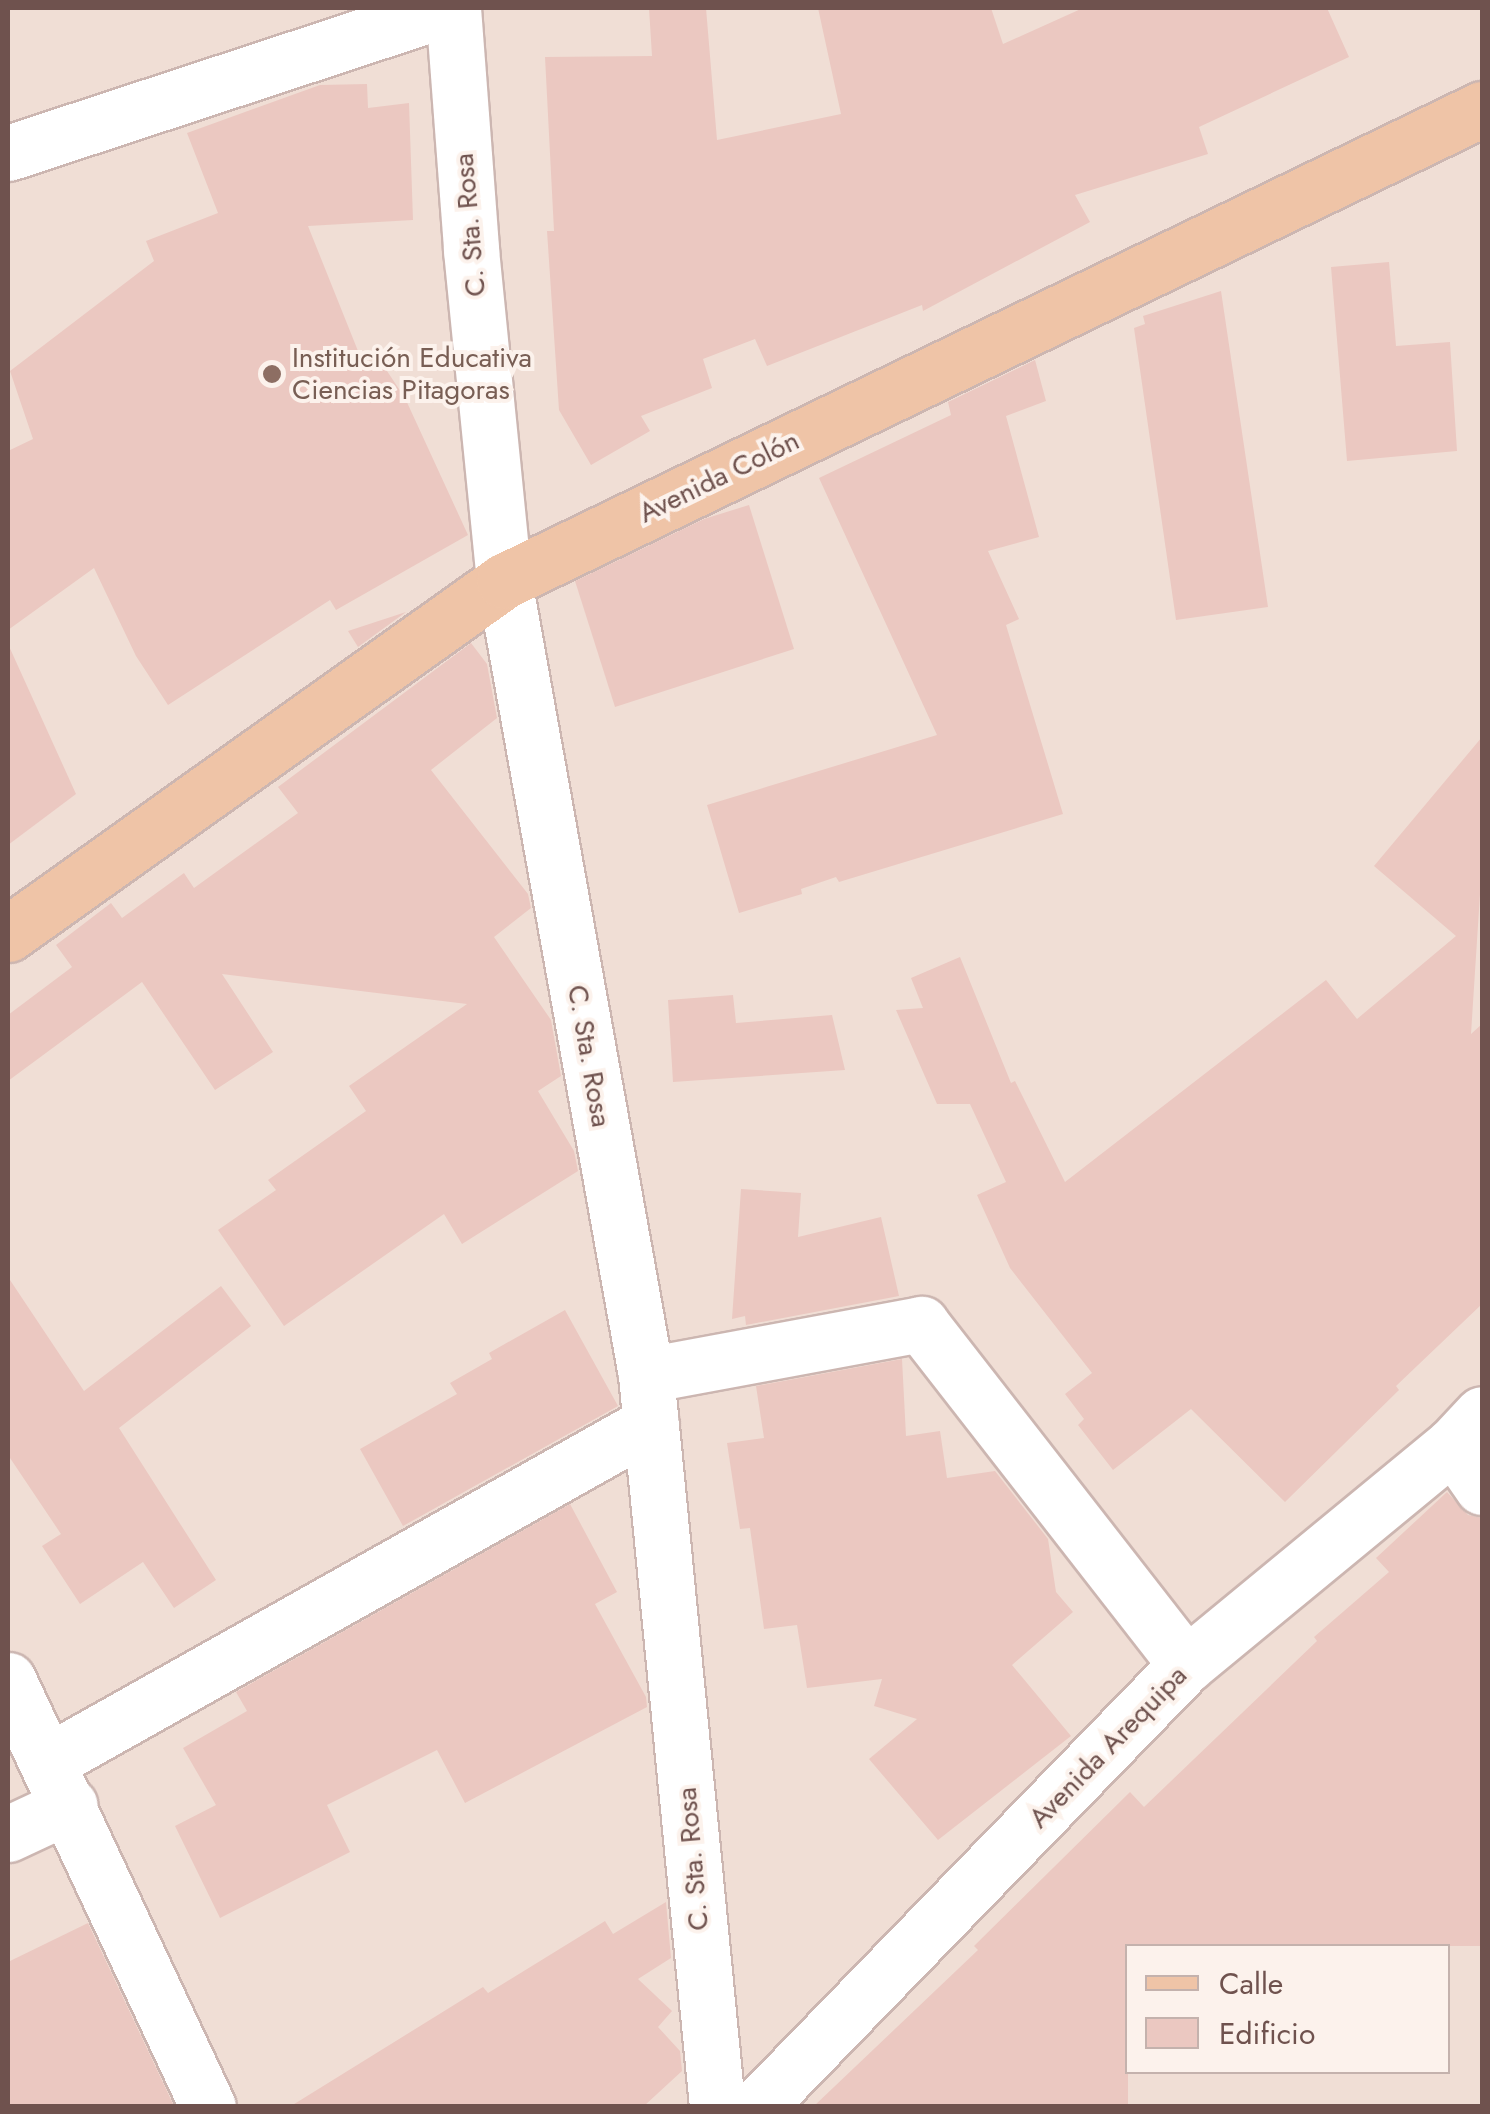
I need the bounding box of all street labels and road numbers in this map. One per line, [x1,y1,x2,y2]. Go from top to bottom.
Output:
street label: C. Sta. Rosa [447,152,493,298]
street label: Avenida Colón [633,424,805,530]
street label: C. Sta. Rosa [560,982,618,1130]
street label: Avenida Arequipa [1022,1659,1194,1835]
street label: C. Sta. Rosa [670,1786,716,1932]

